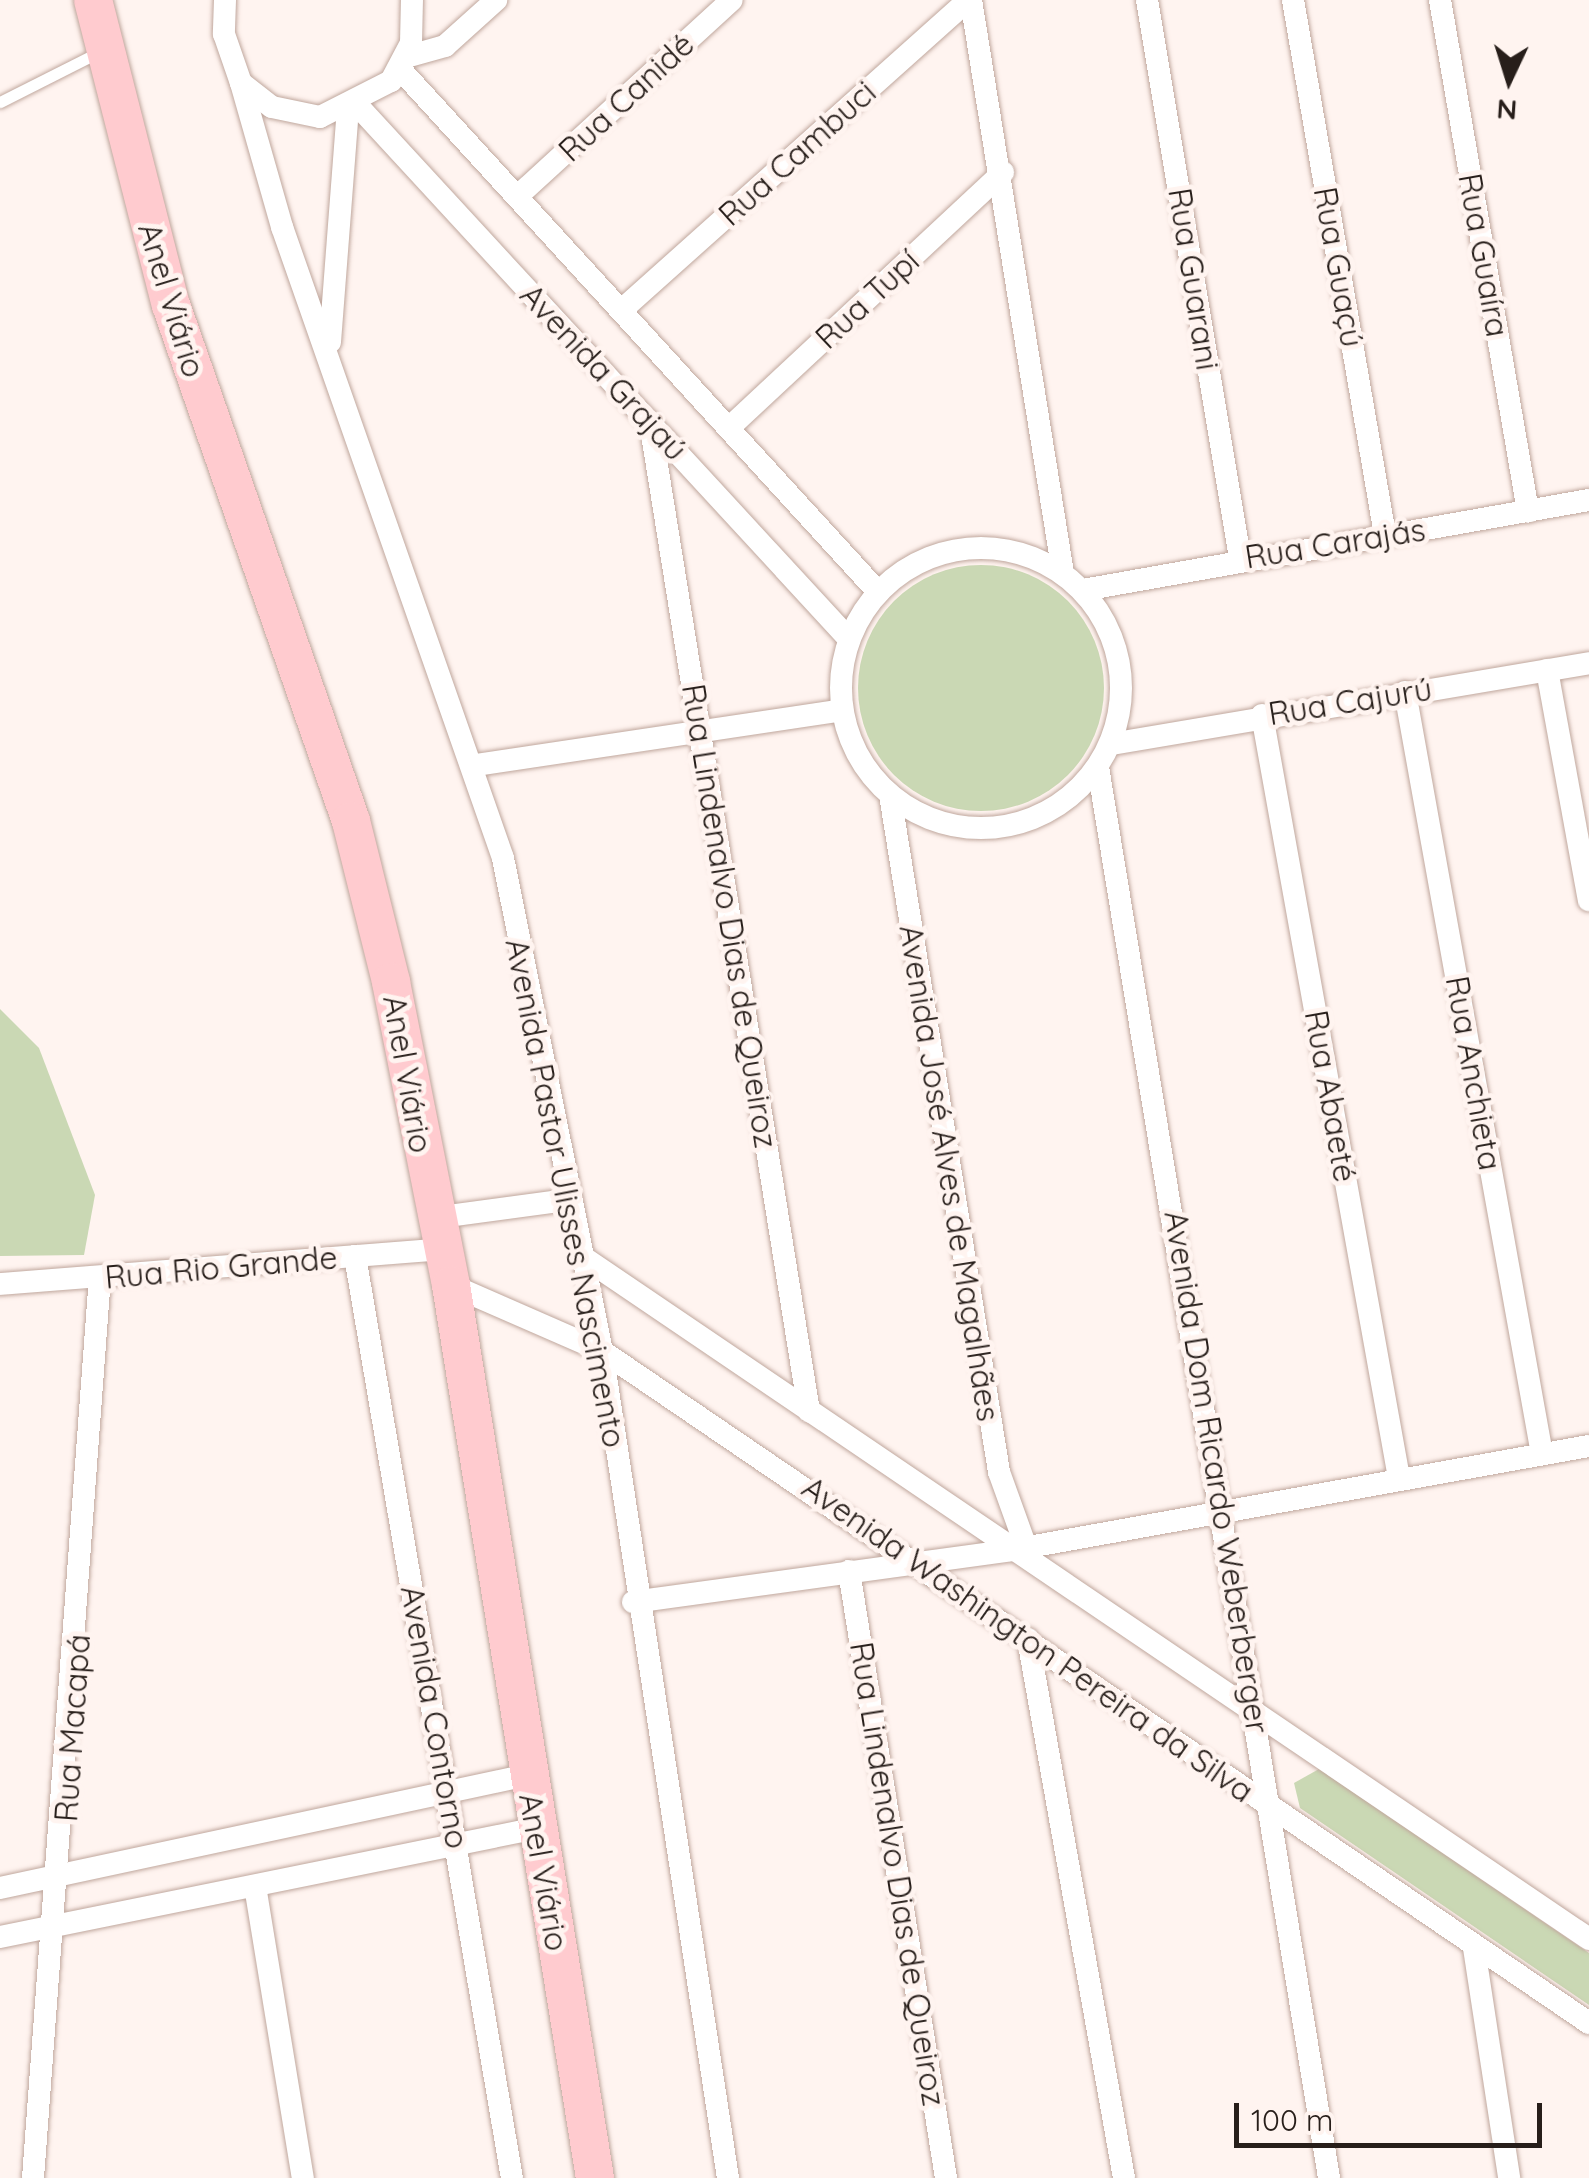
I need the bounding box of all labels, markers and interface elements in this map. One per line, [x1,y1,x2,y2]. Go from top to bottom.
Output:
street label: Rua Canidé [551,25,701,169]
north arrow [1459,30,1559,130]
street label: Rua Cambuci [711,73,883,233]
text: N [1495,92,1518,129]
street label: Rua Guaíra [1451,170,1517,340]
street label: Rua Guaçú [1306,184,1372,350]
street label: Rua Guarani [1161,185,1227,373]
street label: Anel Viário [130,218,214,382]
street label: Rua Tupí [807,242,927,356]
street label: Avenida Grajaú [513,276,695,468]
street label: Rua Carajás [1242,510,1428,576]
street label: Rua Cajurú [1265,669,1435,733]
street label: Rua Lindenalvo Dias de Queiroz [674,681,786,1151]
street label: Avenida José Alves de Magalhães [892,922,1008,1424]
street label: Avenida Pastor Ulisses Nascimento [498,935,634,1451]
street label: Rua Anchieta [1438,973,1510,1173]
street label: Anel Viário [375,992,441,1156]
street label: Rua Abaeté [1297,1007,1365,1185]
street label: Avenida Dom Ricardo Weberberger [1157,1208,1277,1736]
street label: Rua Rio Grande [103,1238,339,1296]
street label: Avenida Washington Pereira da Silva [795,1468,1261,1810]
street label: Avenida Contorno [393,1582,477,1852]
street label: Rua Macapá [46,1633,98,1823]
street label: Rua Lindenalvo Dias de Queiroz [842,1639,954,2109]
street label: Anel Viário [511,1790,577,1954]
scale bar [1239,2083,1546,2145]
text: 100 m [1251,2101,1333,2139]

